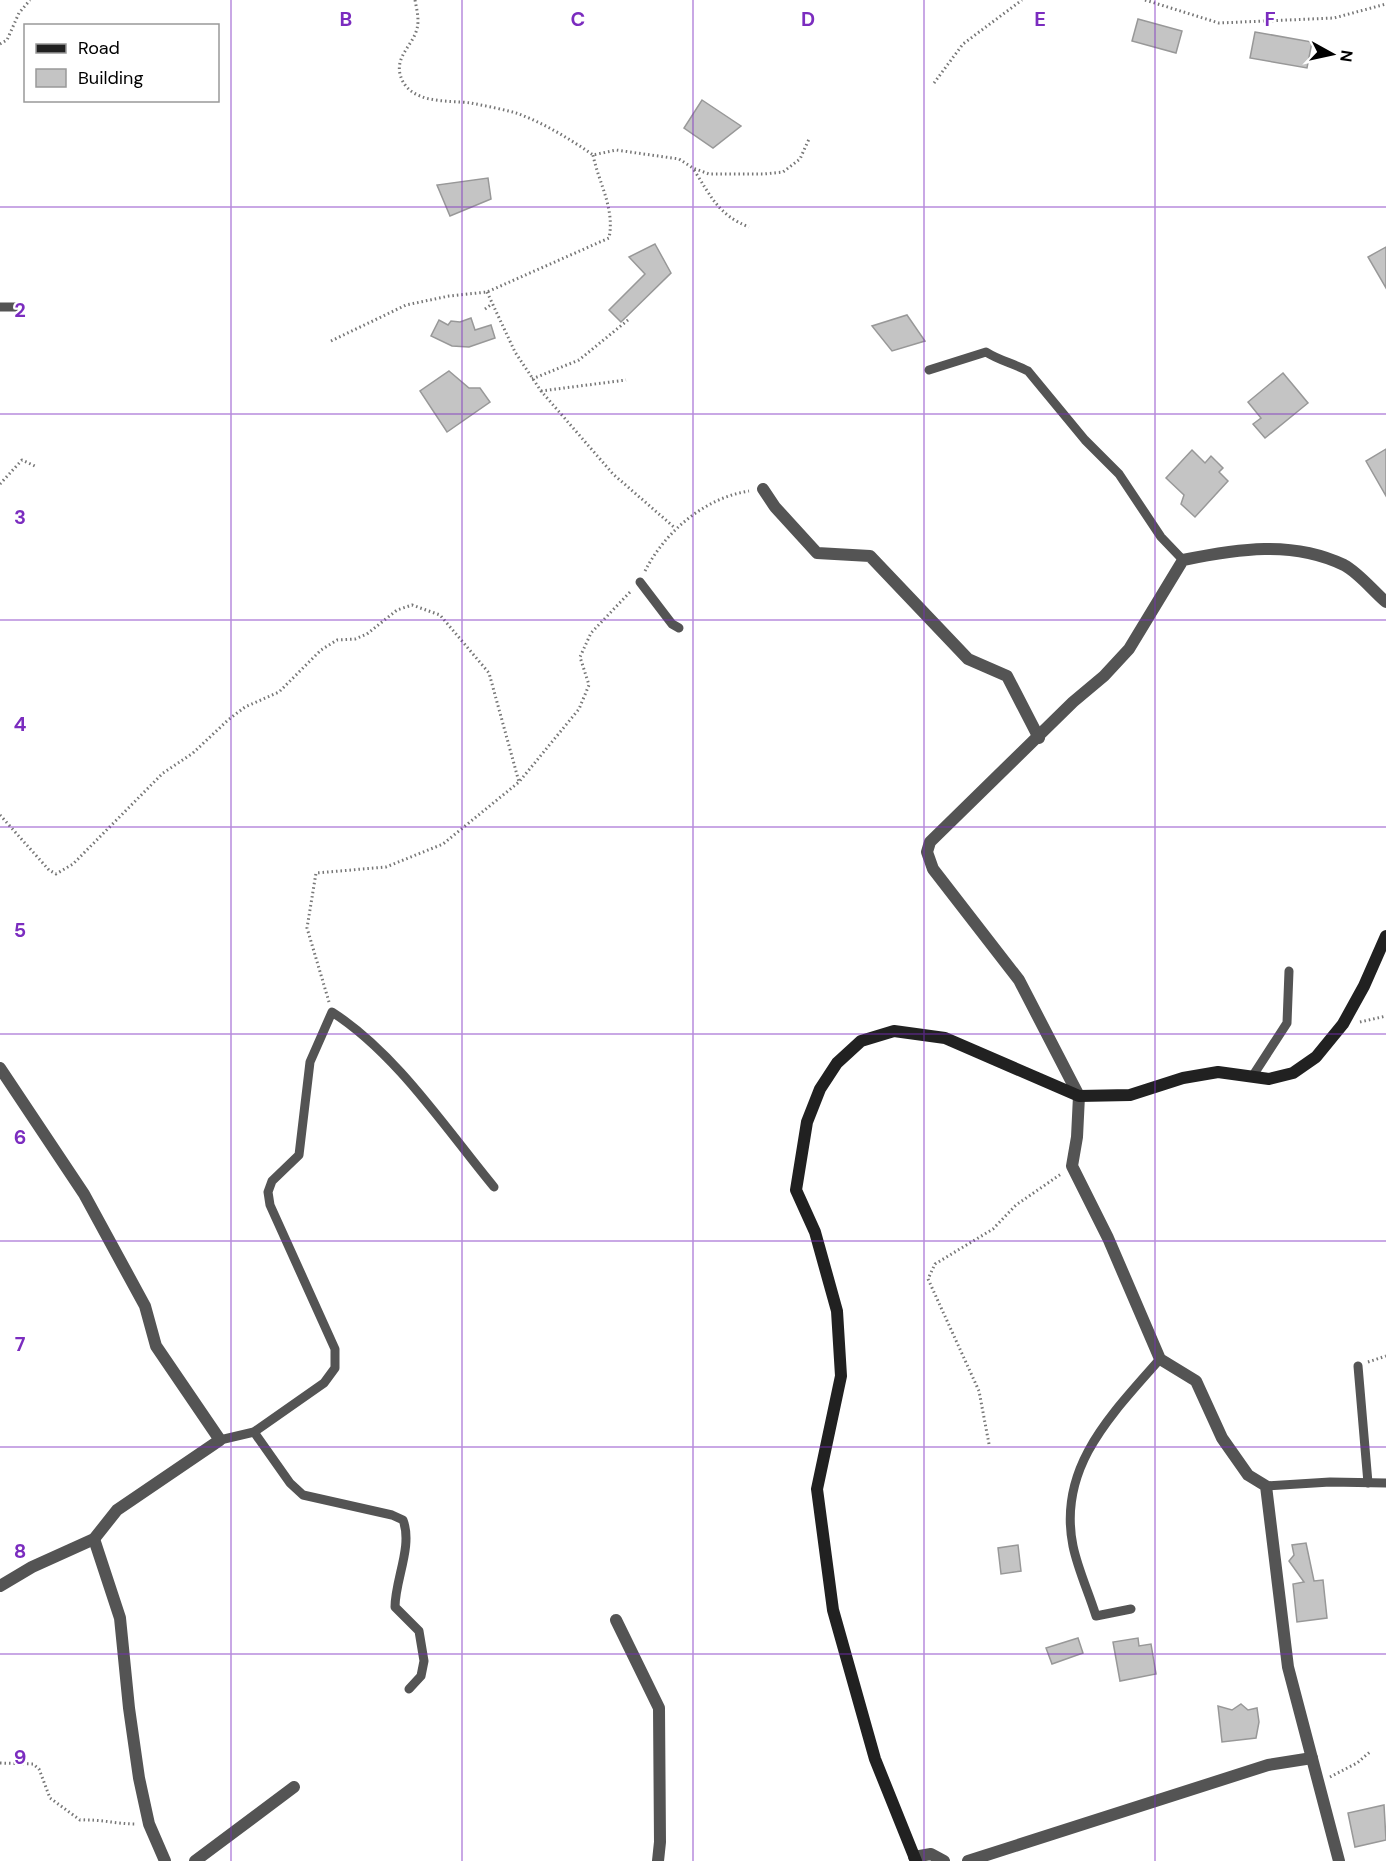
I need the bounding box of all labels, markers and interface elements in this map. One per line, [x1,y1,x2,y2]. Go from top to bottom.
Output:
text: B [340,6,352,32]
text: C [571,6,585,32]
text: D [801,6,815,32]
text: E [1034,6,1046,32]
text: F [1264,6,1276,32]
legend [24,24,219,102]
north arrow [1302,24,1362,84]
text: Road [78,36,120,60]
text: N [1335,49,1358,63]
text: Building [78,66,143,90]
text: 2 [14,297,26,323]
text: 3 [14,504,26,530]
text: 4 [14,711,27,737]
text: 5 [14,917,26,943]
text: 6 [14,1124,26,1150]
text: 7 [15,1331,26,1357]
text: 8 [14,1538,26,1564]
text: 9 [14,1744,26,1770]

